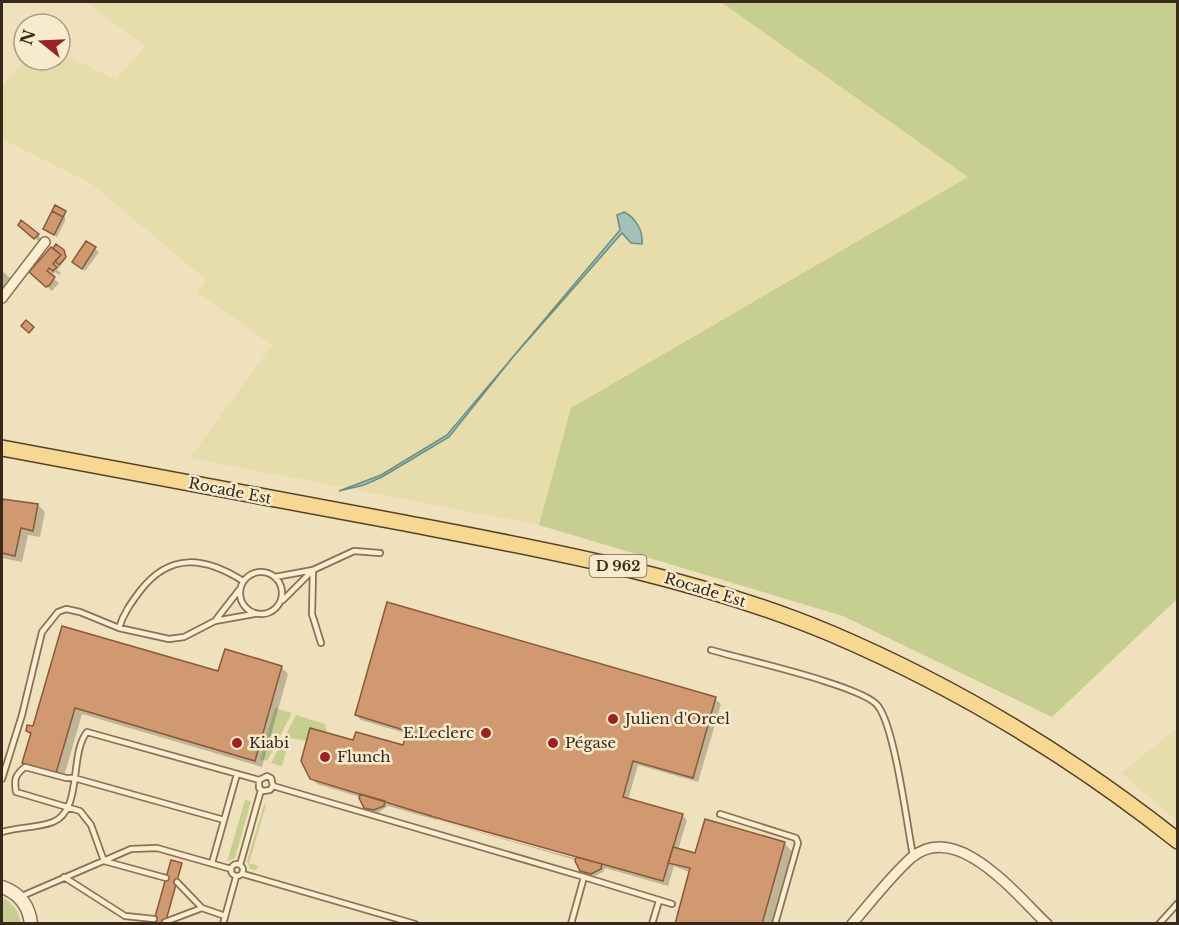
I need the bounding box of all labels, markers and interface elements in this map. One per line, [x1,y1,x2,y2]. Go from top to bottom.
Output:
north arrow [12,12,72,72]
text: N [16,27,40,48]
street label: Rocade Est [187,473,274,508]
road number: D 962 [590,555,646,577]
street label: Rocade Est [662,568,749,611]
place label: Julien d'Orcel [623,709,730,728]
marker: Julien d'Orcel [606,712,620,726]
place label: E.Leclerc [403,723,474,742]
marker: E.Leclerc [479,726,493,740]
place label: Kiabi [249,733,289,752]
place label: Pégase [565,733,616,752]
marker: Kiabi [230,736,244,750]
marker: Pégase [546,736,560,750]
place label: Flunch [337,747,391,766]
marker: Flunch [318,750,332,764]

